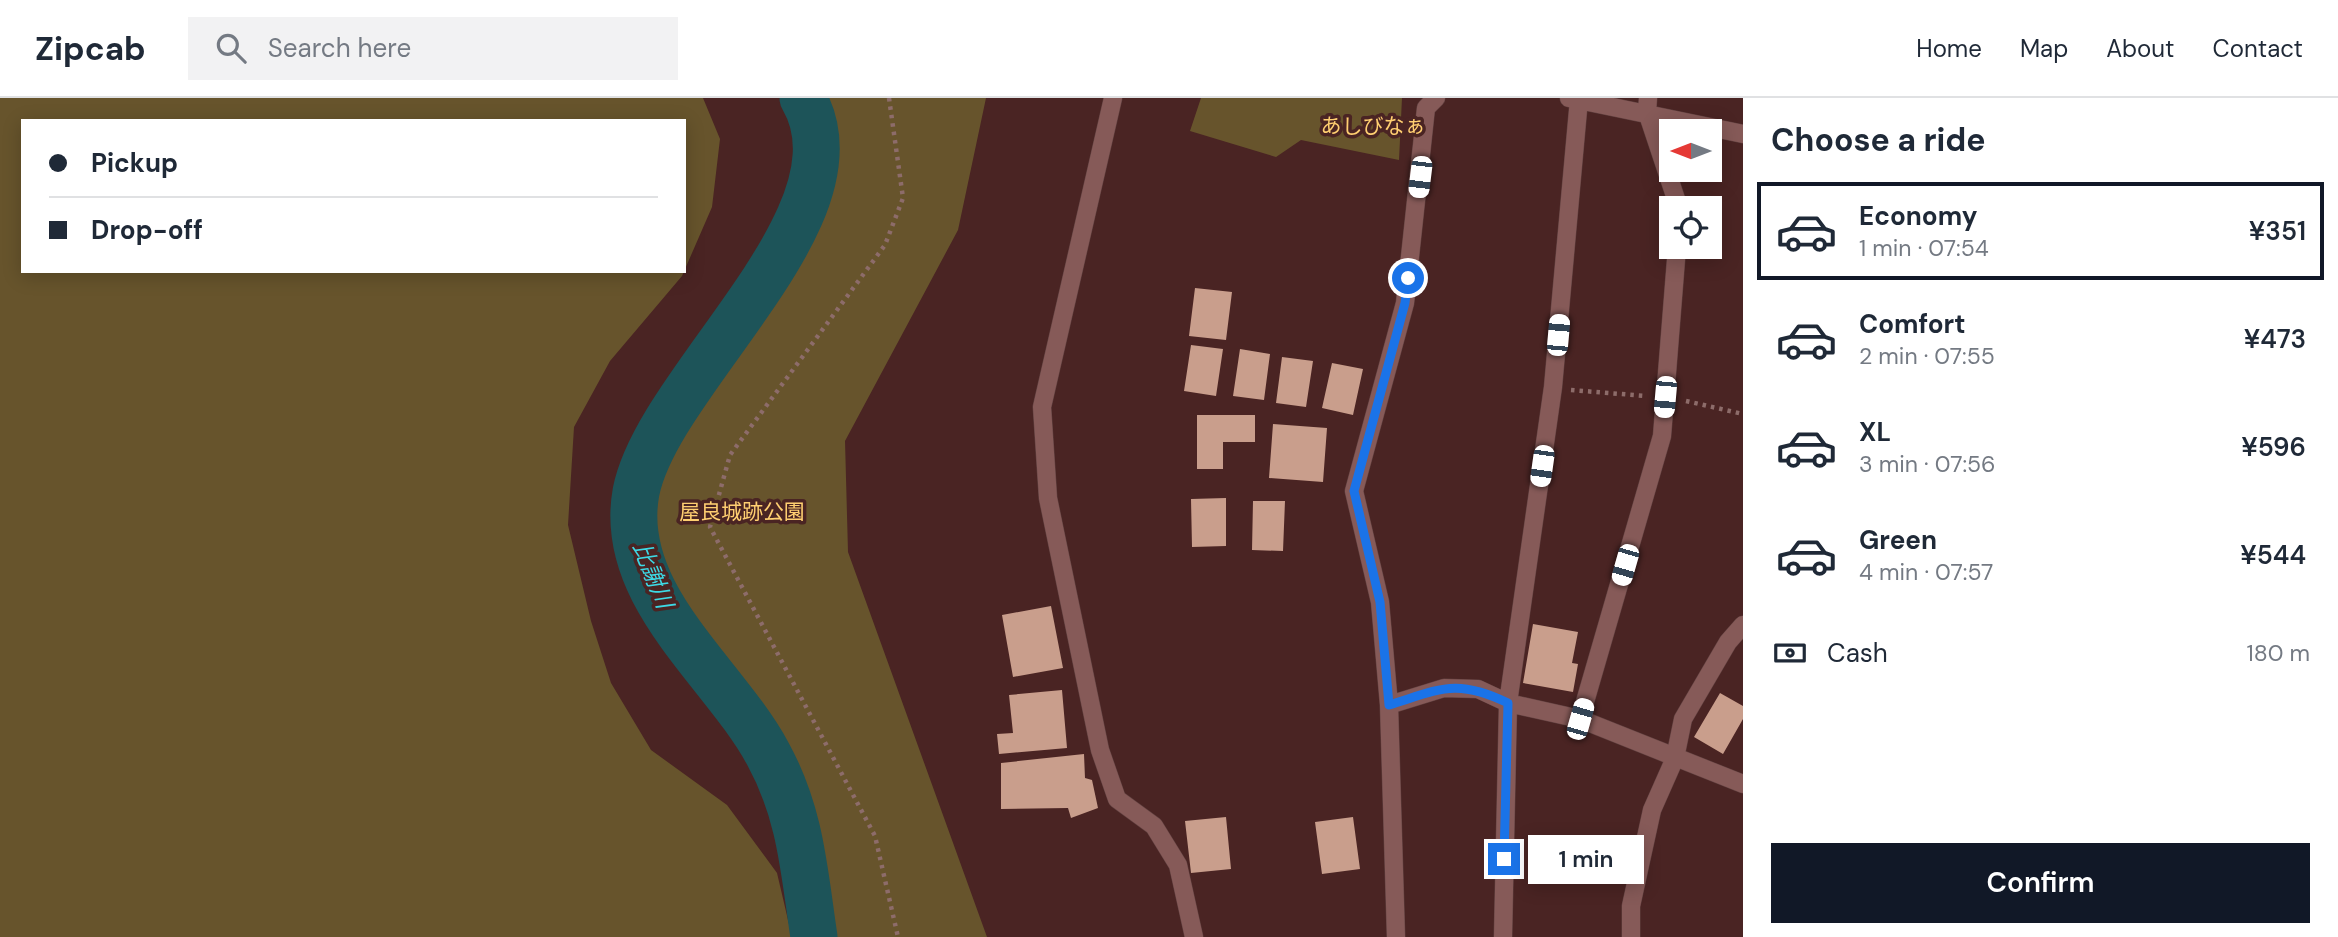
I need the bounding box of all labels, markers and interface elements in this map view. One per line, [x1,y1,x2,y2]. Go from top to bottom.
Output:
search box [188,17,678,80]
text: Zipcab [35,27,146,70]
icon: search [212,29,250,67]
text: Search here [268,31,411,65]
text: Home [1916,33,1982,64]
text: Map [2020,33,2068,64]
text: About [2106,33,2175,64]
text: Contact [2213,33,2303,64]
park label: あしびなぁ [1321,112,1426,140]
north arrow [1659,119,1722,182]
map controls [1659,119,1722,259]
text: Choose a ride [1771,119,1986,161]
text: Pickup [91,146,178,180]
car [1408,155,1433,199]
button: locate [1659,196,1722,259]
text: Economy [1859,199,1977,233]
icon: car [1775,200,1838,263]
text: Drop-off [91,213,203,247]
text: ¥351 [2249,214,2306,248]
text: 1 min · 07:54 [1859,233,1989,263]
route start [1392,262,1424,294]
text: Comfort [1859,307,1965,341]
icon: car [1775,308,1838,371]
car [1546,313,1571,357]
text: ¥473 [2244,322,2306,356]
text: 2 min · 07:55 [1859,341,1995,371]
car [1653,375,1678,419]
text: XL [1859,415,1891,449]
icon: car [1775,416,1838,479]
text: ¥596 [2241,430,2306,464]
car [1529,444,1556,488]
text: 3 min · 07:56 [1859,449,1996,479]
park label: 屋良城跡公園 [679,498,805,526]
text: Green [1859,523,1937,557]
icon: car [1775,524,1838,587]
water label: 比謝川 [626,537,681,615]
text: ¥544 [2240,538,2306,572]
car [1610,542,1641,588]
text: 4 min · 07:57 [1859,557,1993,587]
icon: cash [1771,634,1809,672]
text: Cash [1827,636,1888,670]
text: 180 m [2246,638,2310,668]
car [1565,696,1596,742]
callout: 1 min [1528,834,1644,884]
route end [1488,843,1520,875]
button: Confirm [1771,843,2310,923]
text: 1 min [1559,844,1613,874]

